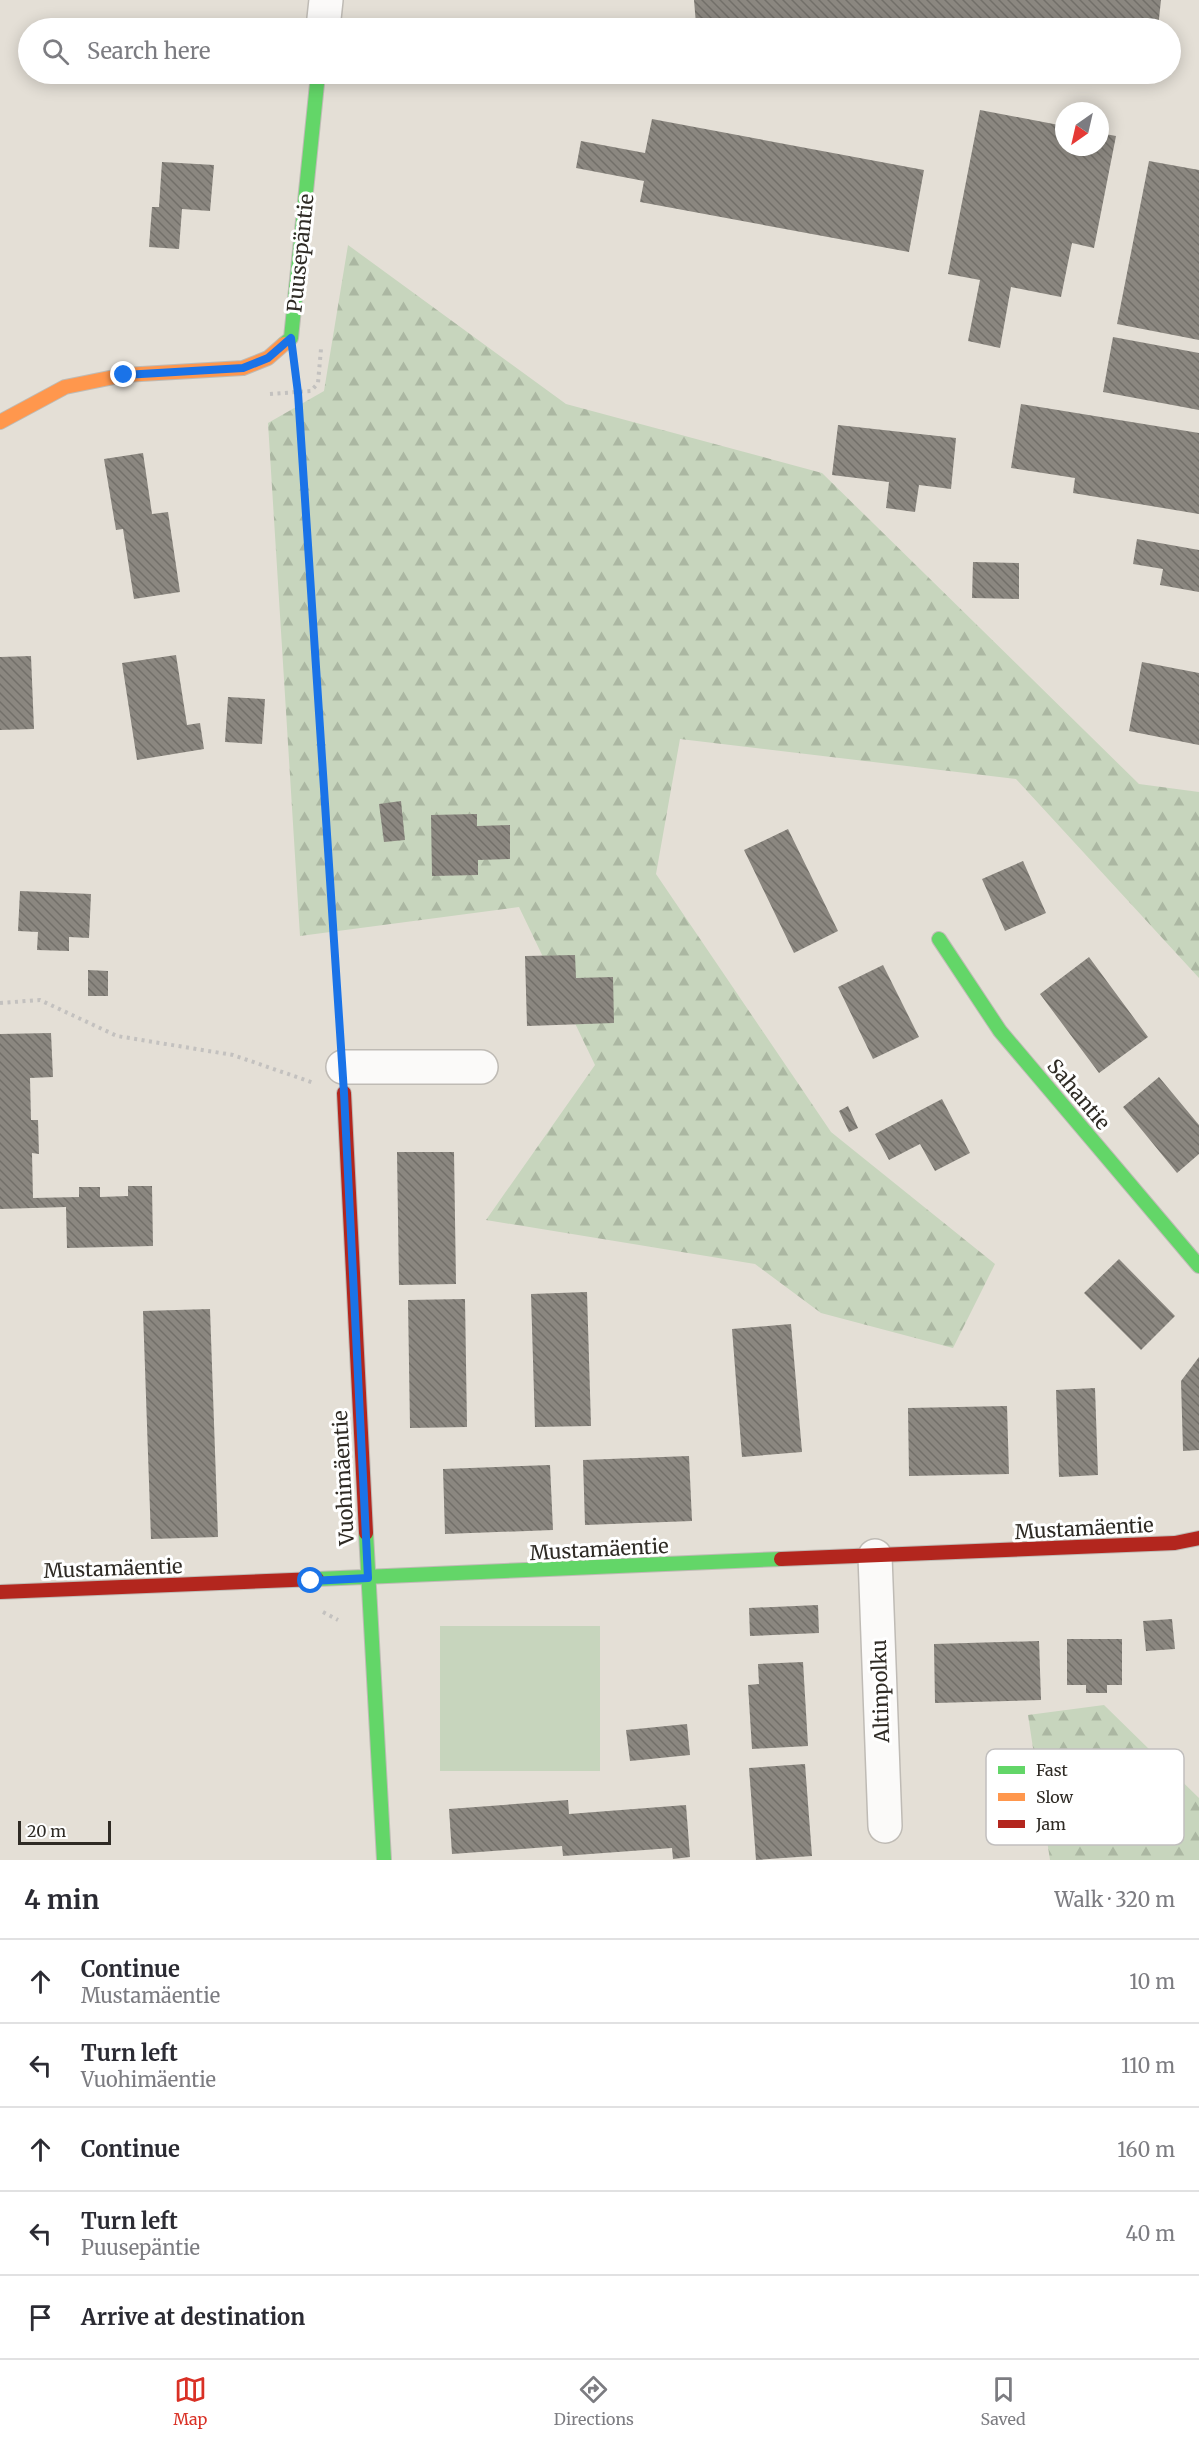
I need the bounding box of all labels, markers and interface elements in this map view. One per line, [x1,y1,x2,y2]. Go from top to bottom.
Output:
search box [18,18,1181,84]
icon: search [39,35,72,68]
text: Search here [87,37,210,65]
north arrow [1055,102,1109,156]
street label: Puusepäntie [281,193,319,313]
route end [110,361,136,387]
street label: Sahantie [1042,1054,1116,1134]
street label: Vuohimäentie [327,1410,359,1547]
street label: Mustamäentie [1014,1512,1154,1544]
street label: Mustamäentie [529,1533,669,1565]
street label: Mustamäentie [43,1553,183,1583]
route start [297,1567,323,1593]
street label: Altinpolku [866,1639,894,1744]
legend [986,1749,1184,1845]
text: Fast [1036,1760,1069,1780]
text: Slow [1036,1787,1074,1807]
text: Jam [1035,1814,1066,1834]
scale bar [18,1818,111,1846]
text: 20 m [27,1821,66,1841]
text: 4 min [24,1883,99,1916]
text: Walk · 320 m [1055,1887,1175,1912]
text: Continue [81,1955,180,1983]
icon: ahead [24,1965,57,1998]
text: 10 m [1129,1969,1175,1994]
text: Mustamäentie [81,1983,220,2008]
text: Turn left [81,2039,178,2067]
icon: left [24,2049,57,2082]
text: 110 m [1121,2053,1175,2078]
text: Vuohimäentie [81,2067,216,2092]
icon: ahead [24,2133,57,2166]
text: Continue [81,2135,180,2163]
text: 160 m [1117,2137,1175,2162]
text: Turn left [81,2207,178,2235]
icon: left [24,2217,57,2250]
text: 40 m [1125,2221,1175,2246]
text: Puusepäntie [81,2235,200,2260]
icon: arrive [24,2301,57,2334]
text: Arrive at destination [81,2303,305,2331]
tab: Map [173,2373,207,2429]
tab: Directions [554,2373,634,2429]
tab: Saved [980,2373,1026,2429]

